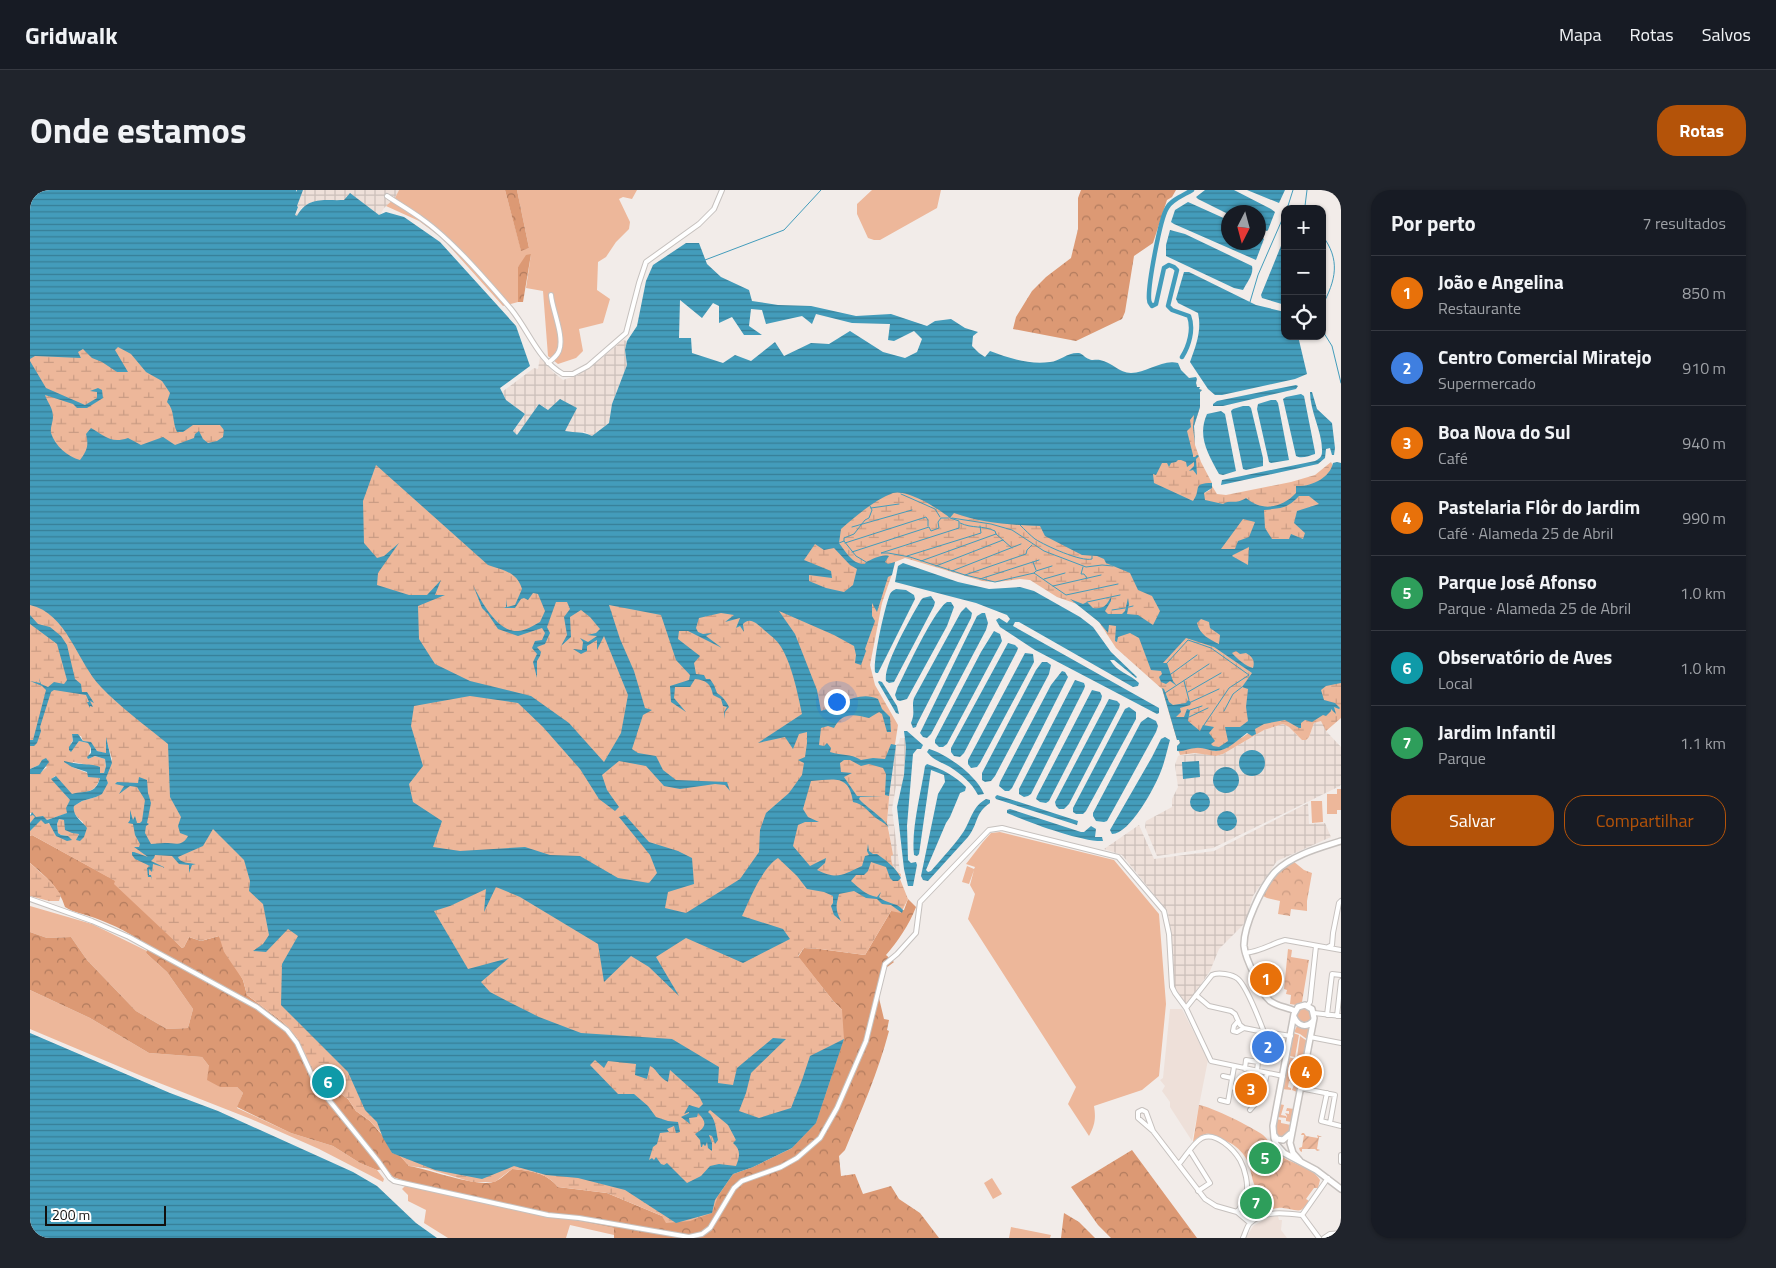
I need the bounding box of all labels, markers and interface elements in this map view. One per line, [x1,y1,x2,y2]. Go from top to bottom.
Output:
text: Gridwalk [25,17,118,53]
text: Mapa [1559,21,1602,48]
text: Rotas [1630,21,1674,48]
text: Salvos [1702,21,1751,48]
text: Onde estamos [30,103,246,157]
button: Rotas [1657,105,1746,156]
north arrow [1221,205,1266,250]
map controls [1281,205,1326,340]
button: + [1281,205,1326,250]
text: Por perto [1391,207,1476,239]
text: 7 resultados [1642,211,1726,235]
button: − [1281,250,1326,295]
text: João e Angelina [1438,267,1564,296]
text: 1 [1403,281,1411,305]
text: 850 m [1682,281,1726,305]
button: locate [1281,295,1326,340]
text: Restaurante [1438,296,1521,320]
text: Centro Comercial Miratejo [1438,342,1652,371]
text: 2 [1403,356,1411,380]
text: 910 m [1682,356,1726,380]
text: Supermercado [1438,371,1536,395]
text: Boa Nova do Sul [1438,417,1571,446]
text: 3 [1403,431,1411,455]
text: 940 m [1682,431,1726,455]
text: Café [1438,446,1468,470]
text: Pastelaria Flôr do Jardim [1438,492,1640,521]
text: 4 [1403,506,1411,530]
text: 990 m [1682,506,1726,530]
text: Café · Alameda 25 de Abril [1438,521,1613,545]
text: Parque José Afonso [1438,567,1597,596]
text: 5 [1403,581,1411,605]
text: 1.0 km [1680,581,1726,605]
text: Parque · Alameda 25 de Abril [1438,596,1631,620]
text: Observatório de Aves [1438,642,1612,671]
text: 6 [1403,656,1411,680]
text: 1.0 km [1680,656,1726,680]
text: Local [1438,671,1473,695]
your location [824,689,850,715]
text: Jardim Infantil [1438,717,1556,746]
text: 7 [1403,731,1411,755]
text: 1.1 km [1680,731,1726,755]
text: Parque [1438,746,1486,770]
button: Salvar [1391,795,1554,846]
button: Compartilhar [1564,795,1726,846]
pin: 1 [1250,960,1282,998]
pin: 2 [1252,1028,1284,1066]
pin: 4 [1290,1053,1322,1091]
pin: 6 [312,1063,344,1101]
pin: 3 [1235,1070,1267,1108]
pin: 5 [1249,1139,1281,1177]
pin: 7 [1240,1184,1272,1222]
scale bar [45,1203,166,1226]
text: 200 m [52,1204,90,1225]

